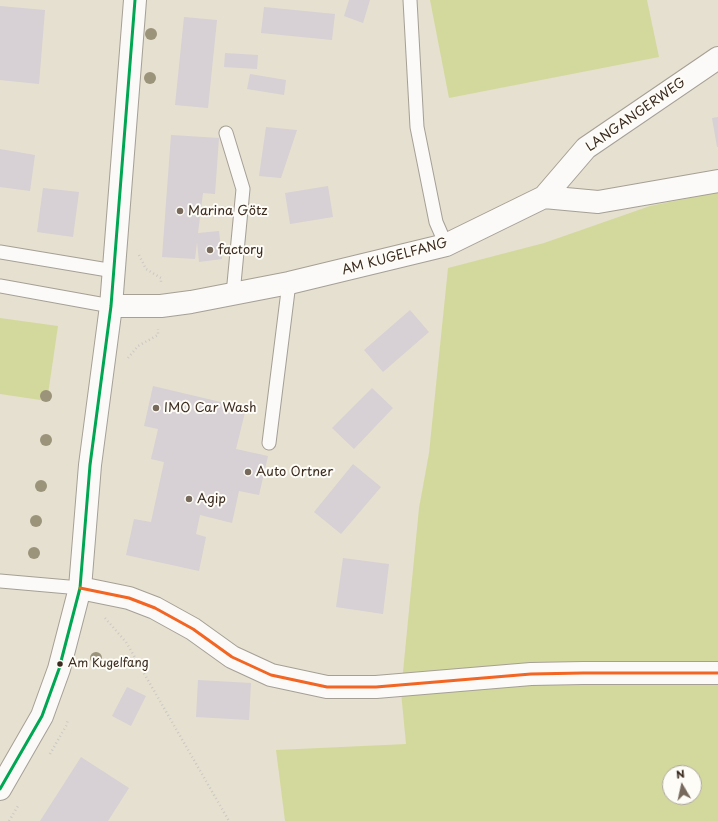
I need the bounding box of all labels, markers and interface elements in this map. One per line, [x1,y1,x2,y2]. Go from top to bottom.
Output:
street label: LANGANGERWEG [583,75,689,155]
place label: Marina Götz [188,203,268,219]
marker: Marina Götz [175,206,185,216]
street label: AM KUGELFANG [340,235,450,279]
place label: factory [218,242,263,258]
marker: factory [205,245,215,255]
place label: IMO Car Wash [164,400,256,416]
marker: IMO Car Wash [151,403,161,413]
place label: Auto Ortner [256,464,333,480]
marker: Auto Ortner [243,467,253,477]
place label: Agip [197,491,226,507]
marker: Agip [184,494,194,504]
place label: Am Kugelfang [68,657,149,671]
marker: Am Kugelfang [55,659,65,669]
north arrow [662,765,702,805]
text: N [675,765,686,783]

